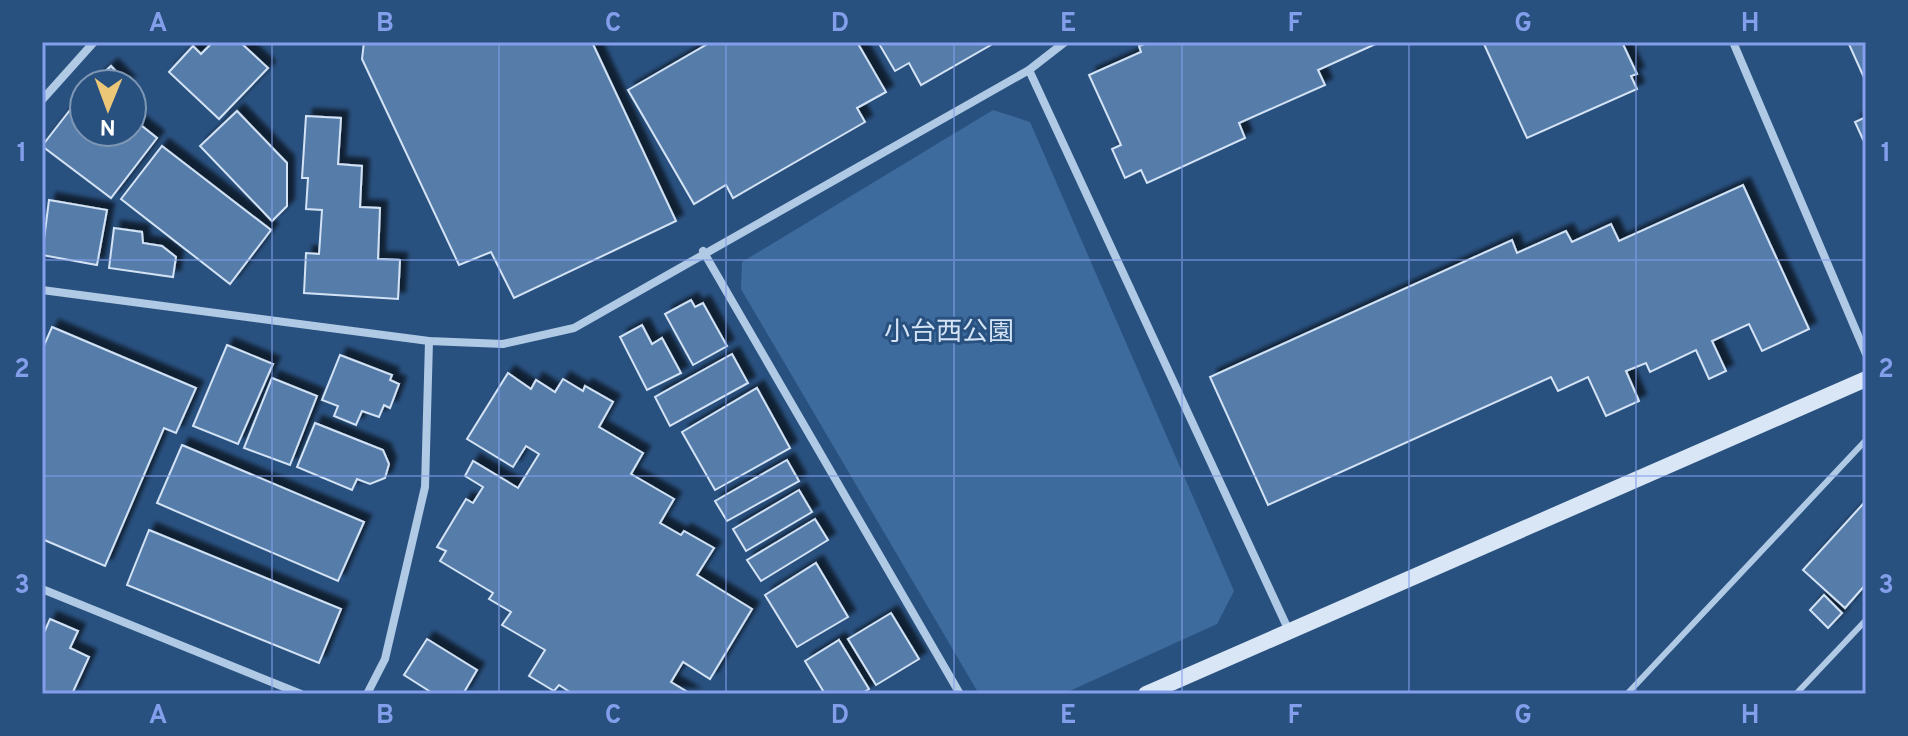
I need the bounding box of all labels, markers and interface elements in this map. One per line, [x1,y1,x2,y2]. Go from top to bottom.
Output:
text: A [149,8,167,41]
text: B [376,8,394,41]
text: C [605,8,621,41]
text: D [831,8,849,41]
text: E [1060,8,1076,41]
text: F [1288,8,1303,41]
text: G [1514,8,1532,41]
text: H [1741,8,1759,41]
north arrow [68,68,148,148]
text: N [100,112,116,139]
text: 1 [17,138,27,171]
text: 1 [1881,138,1891,171]
park label: 小台西公園 [884,317,1014,350]
text: 2 [14,354,30,387]
text: 2 [1878,354,1894,387]
text: 3 [14,570,30,603]
text: 3 [1878,570,1894,603]
text: A [149,700,167,733]
text: B [376,700,394,733]
text: C [605,700,621,733]
text: D [831,700,849,733]
text: E [1060,700,1076,733]
text: F [1288,700,1303,733]
text: G [1514,700,1532,733]
text: H [1741,700,1759,733]

